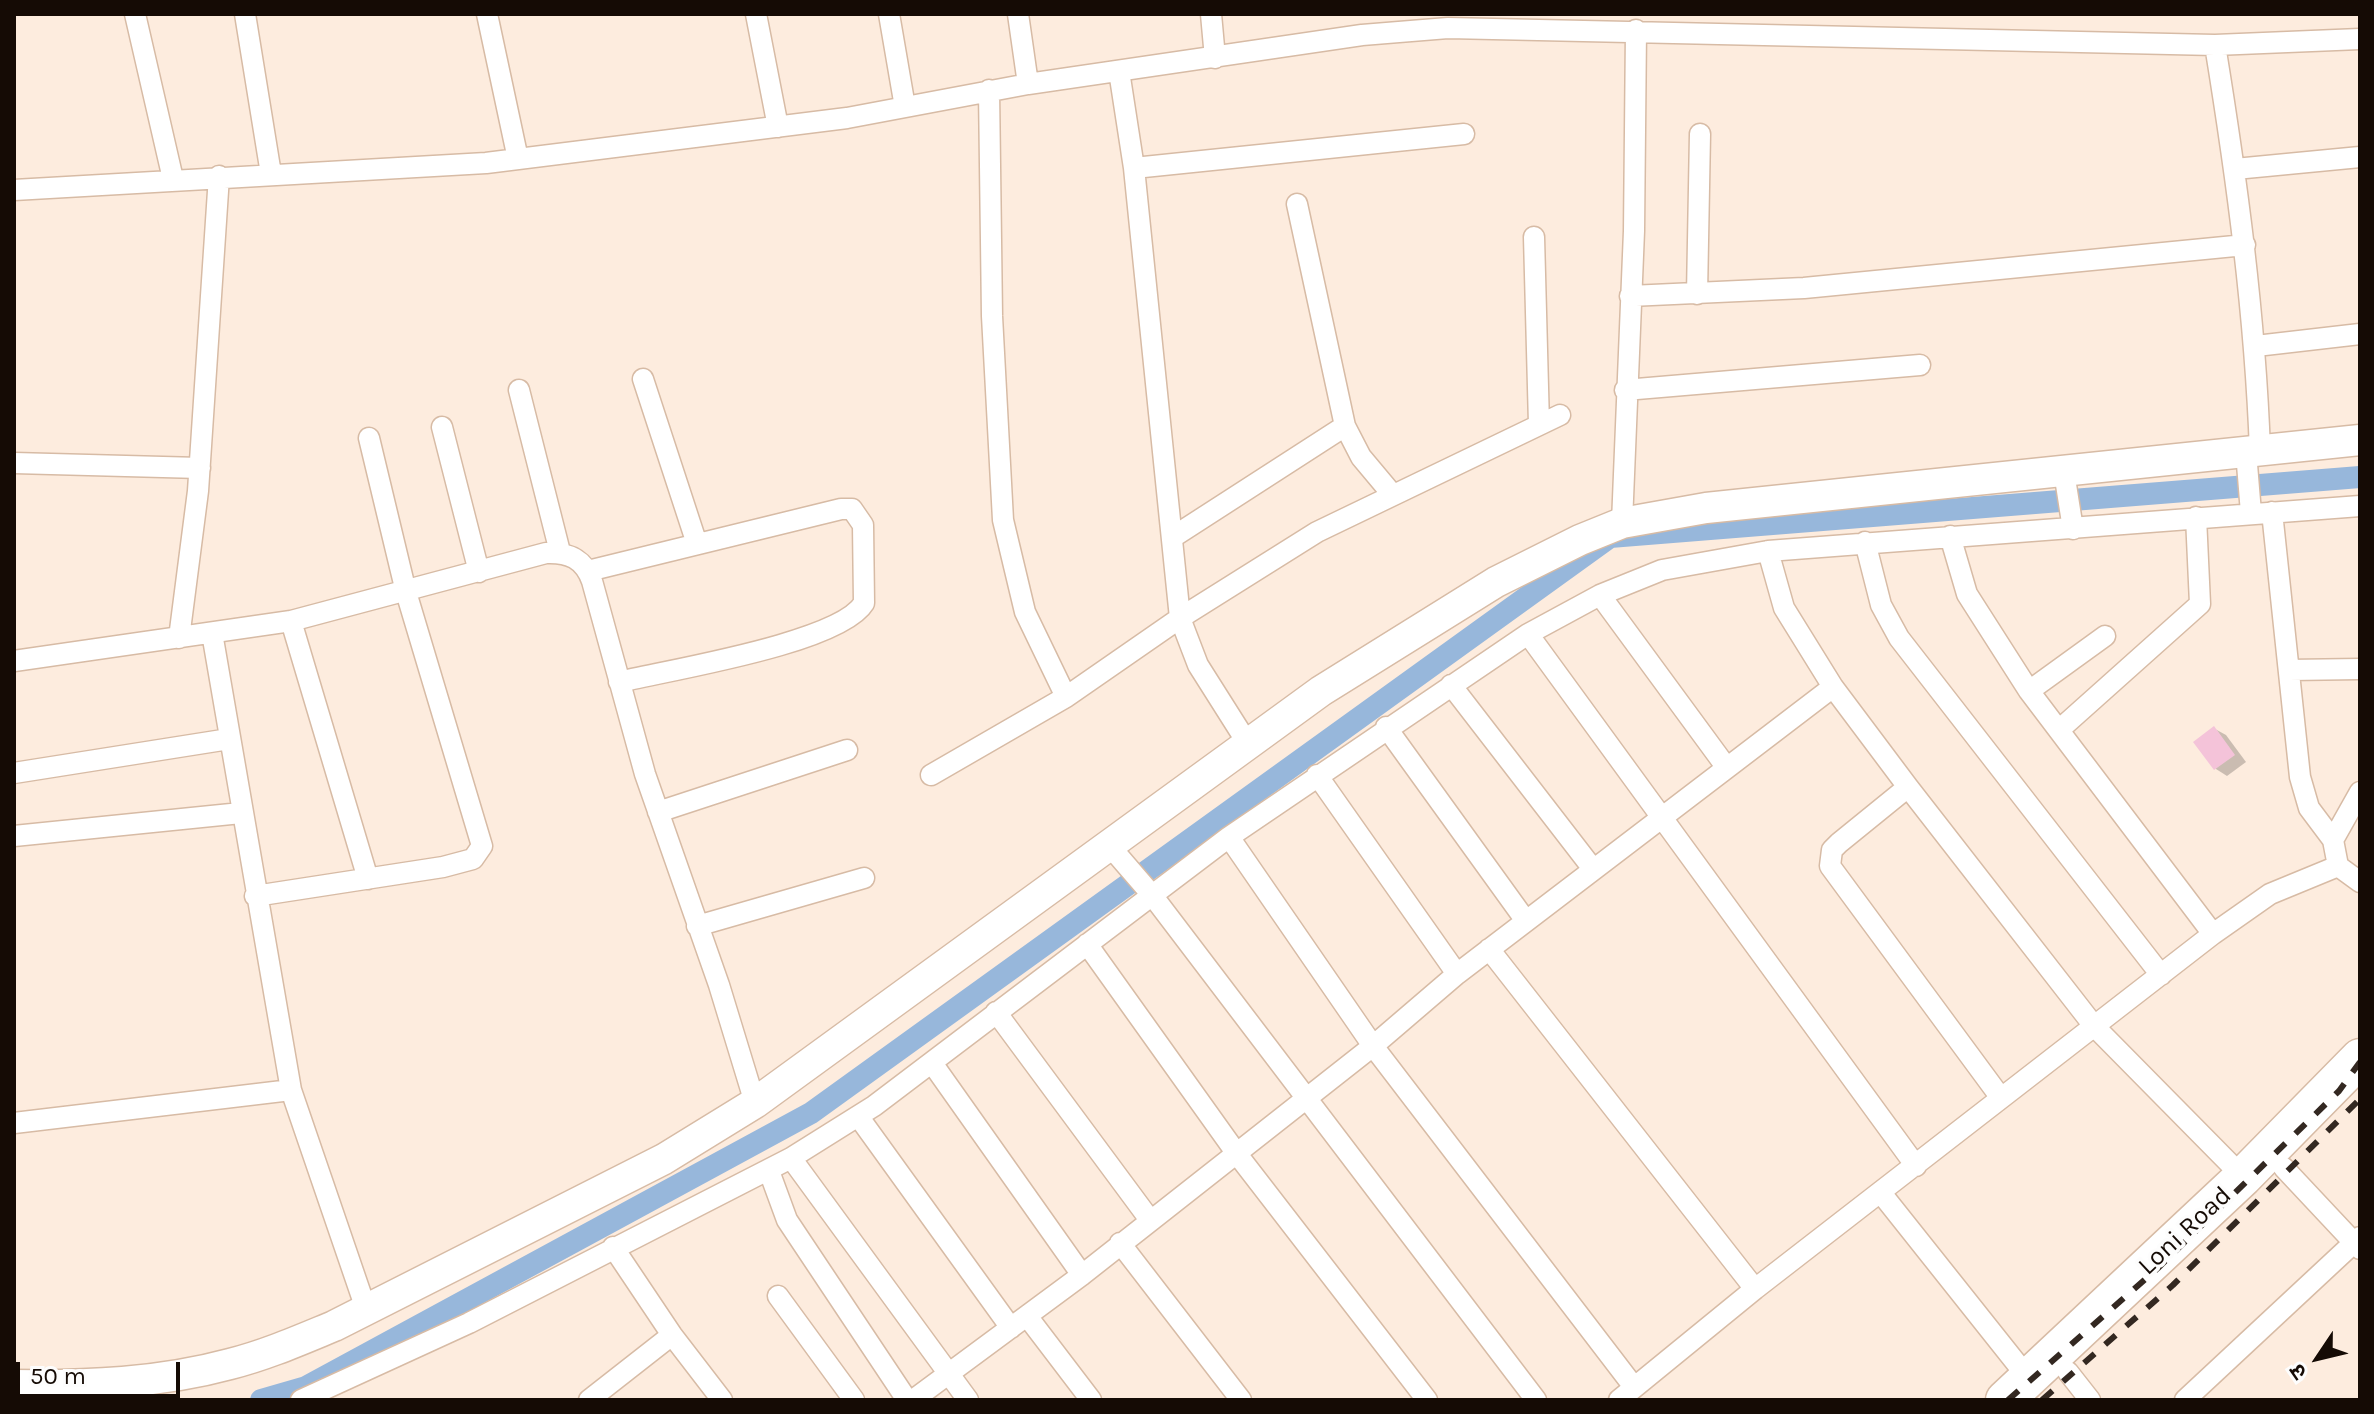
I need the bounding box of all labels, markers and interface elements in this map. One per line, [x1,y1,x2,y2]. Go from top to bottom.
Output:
street label: Loni Road [2132,1180,2238,1282]
north arrow [2278,1318,2358,1398]
scale bar [20,1346,184,1396]
text: उ [2284,1359,2313,1384]
text: 50 m [30,1362,86,1390]

